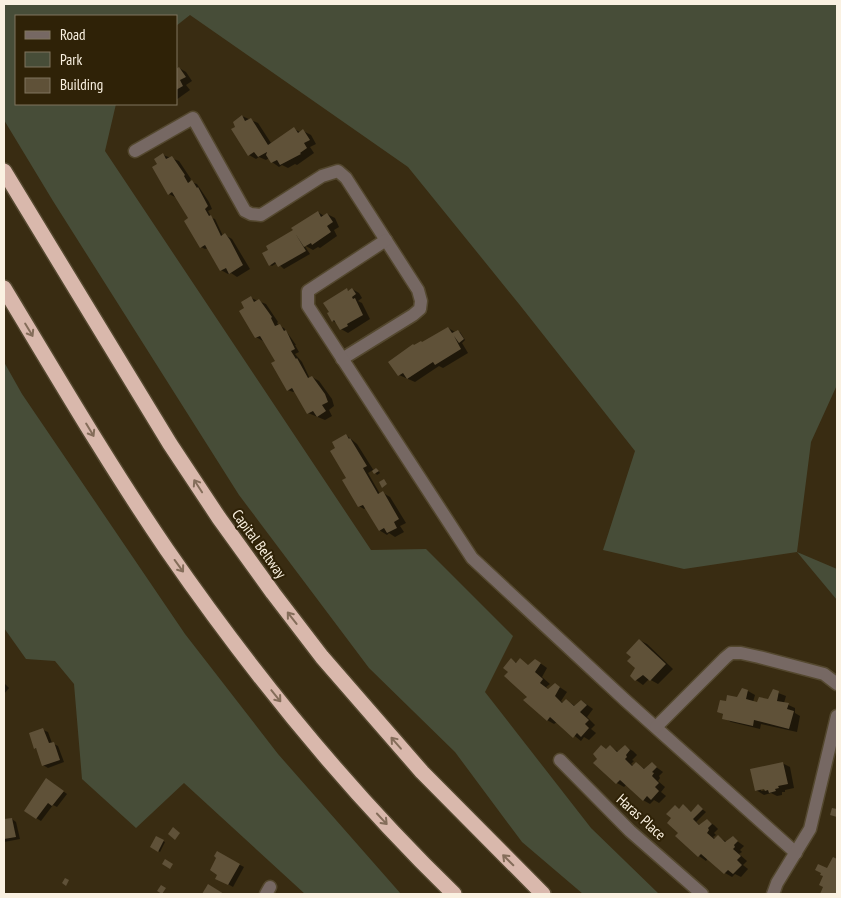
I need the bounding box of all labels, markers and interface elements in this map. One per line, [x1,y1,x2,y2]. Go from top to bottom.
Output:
legend [15,15,178,105]
text: Road [60,25,86,44]
text: Park [60,50,82,69]
text: Building [60,75,103,94]
one-way arrow [24,323,35,337]
one-way arrow [86,423,96,437]
one-way arrow [192,479,202,493]
street label: Capital Beltway [228,506,291,582]
one-way arrow [174,559,184,573]
one-way arrow [286,612,297,625]
one-way arrow [270,690,281,703]
one-way arrow [390,736,401,749]
street label: Haras Place [613,790,670,844]
one-way arrow [376,813,388,826]
one-way arrow [502,854,514,866]

